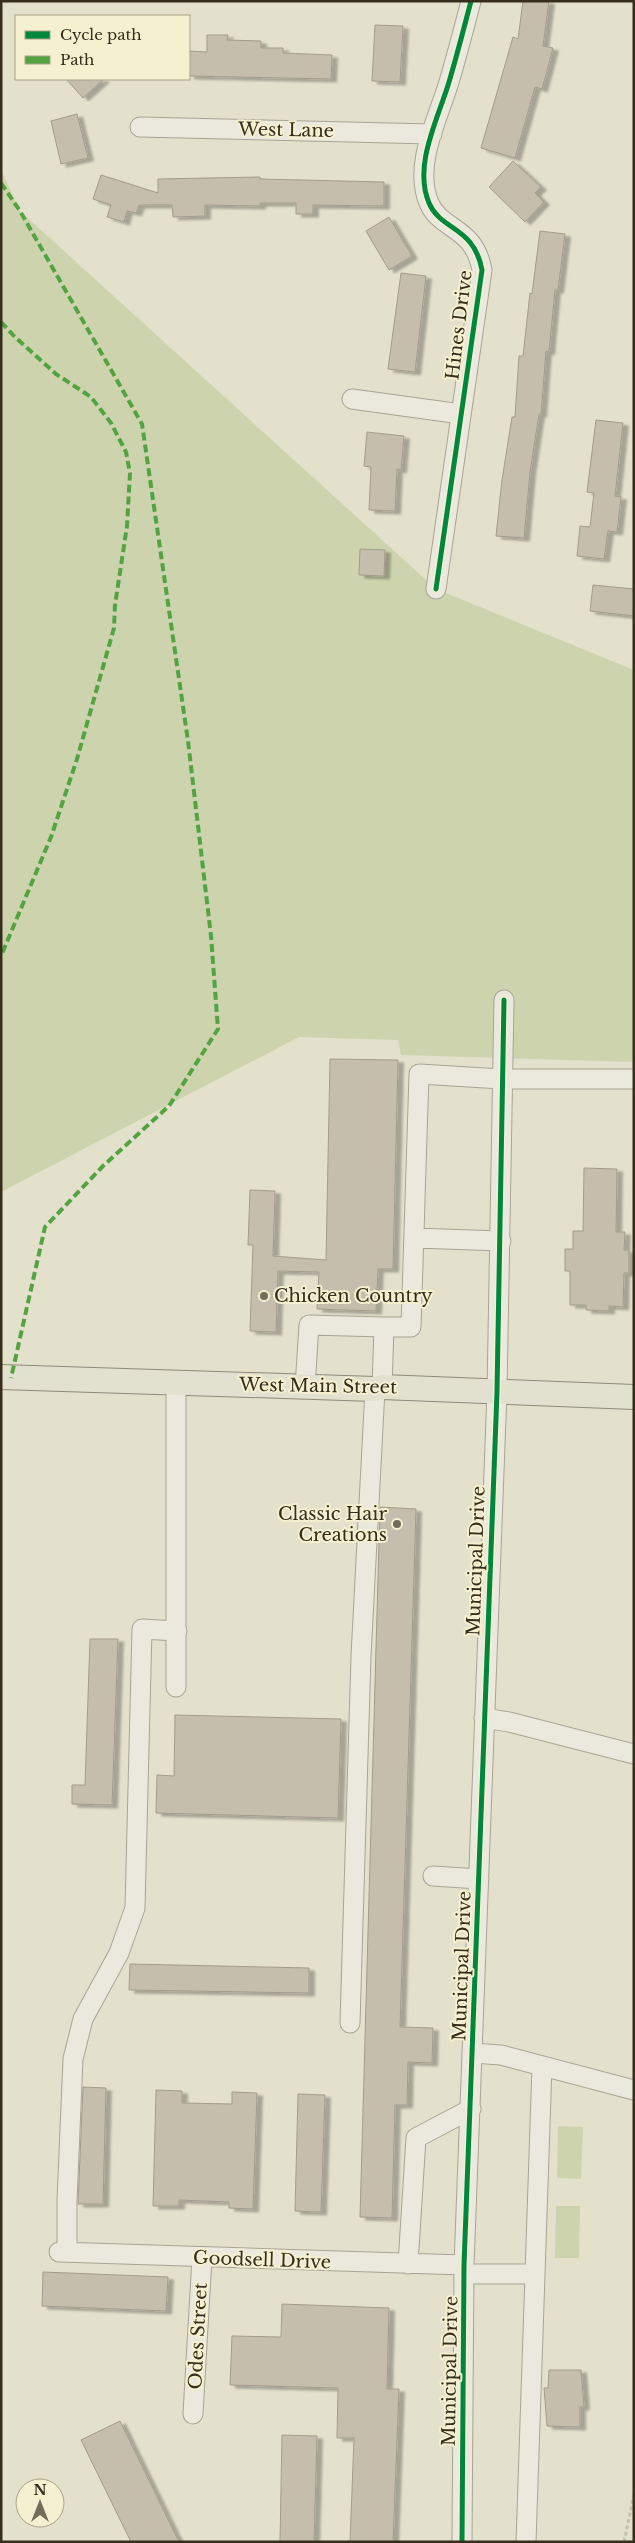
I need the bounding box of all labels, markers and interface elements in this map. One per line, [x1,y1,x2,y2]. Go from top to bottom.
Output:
legend [15,15,190,80]
text: Cycle path [60,25,142,44]
text: Path [60,50,94,69]
street label: West Lane [237,118,334,142]
street label: Hines Drive [441,269,477,381]
place label: Chicken Country [274,1285,433,1307]
marker: Chicken Country [258,1290,270,1302]
street label: West Main Street [238,1374,397,1398]
street label: Municipal Drive [462,1486,490,1636]
place label: Classic Hair Creations [278,1503,387,1546]
marker: Classic Hair Creations [391,1518,403,1530]
street label: Municipal Drive [448,1891,476,2041]
street label: Goodsell Drive [193,2247,331,2273]
street label: Odes Street [184,2282,212,2390]
street label: Municipal Drive [438,2296,462,2446]
north arrow [15,2478,65,2528]
text: N [33,2481,47,2499]

